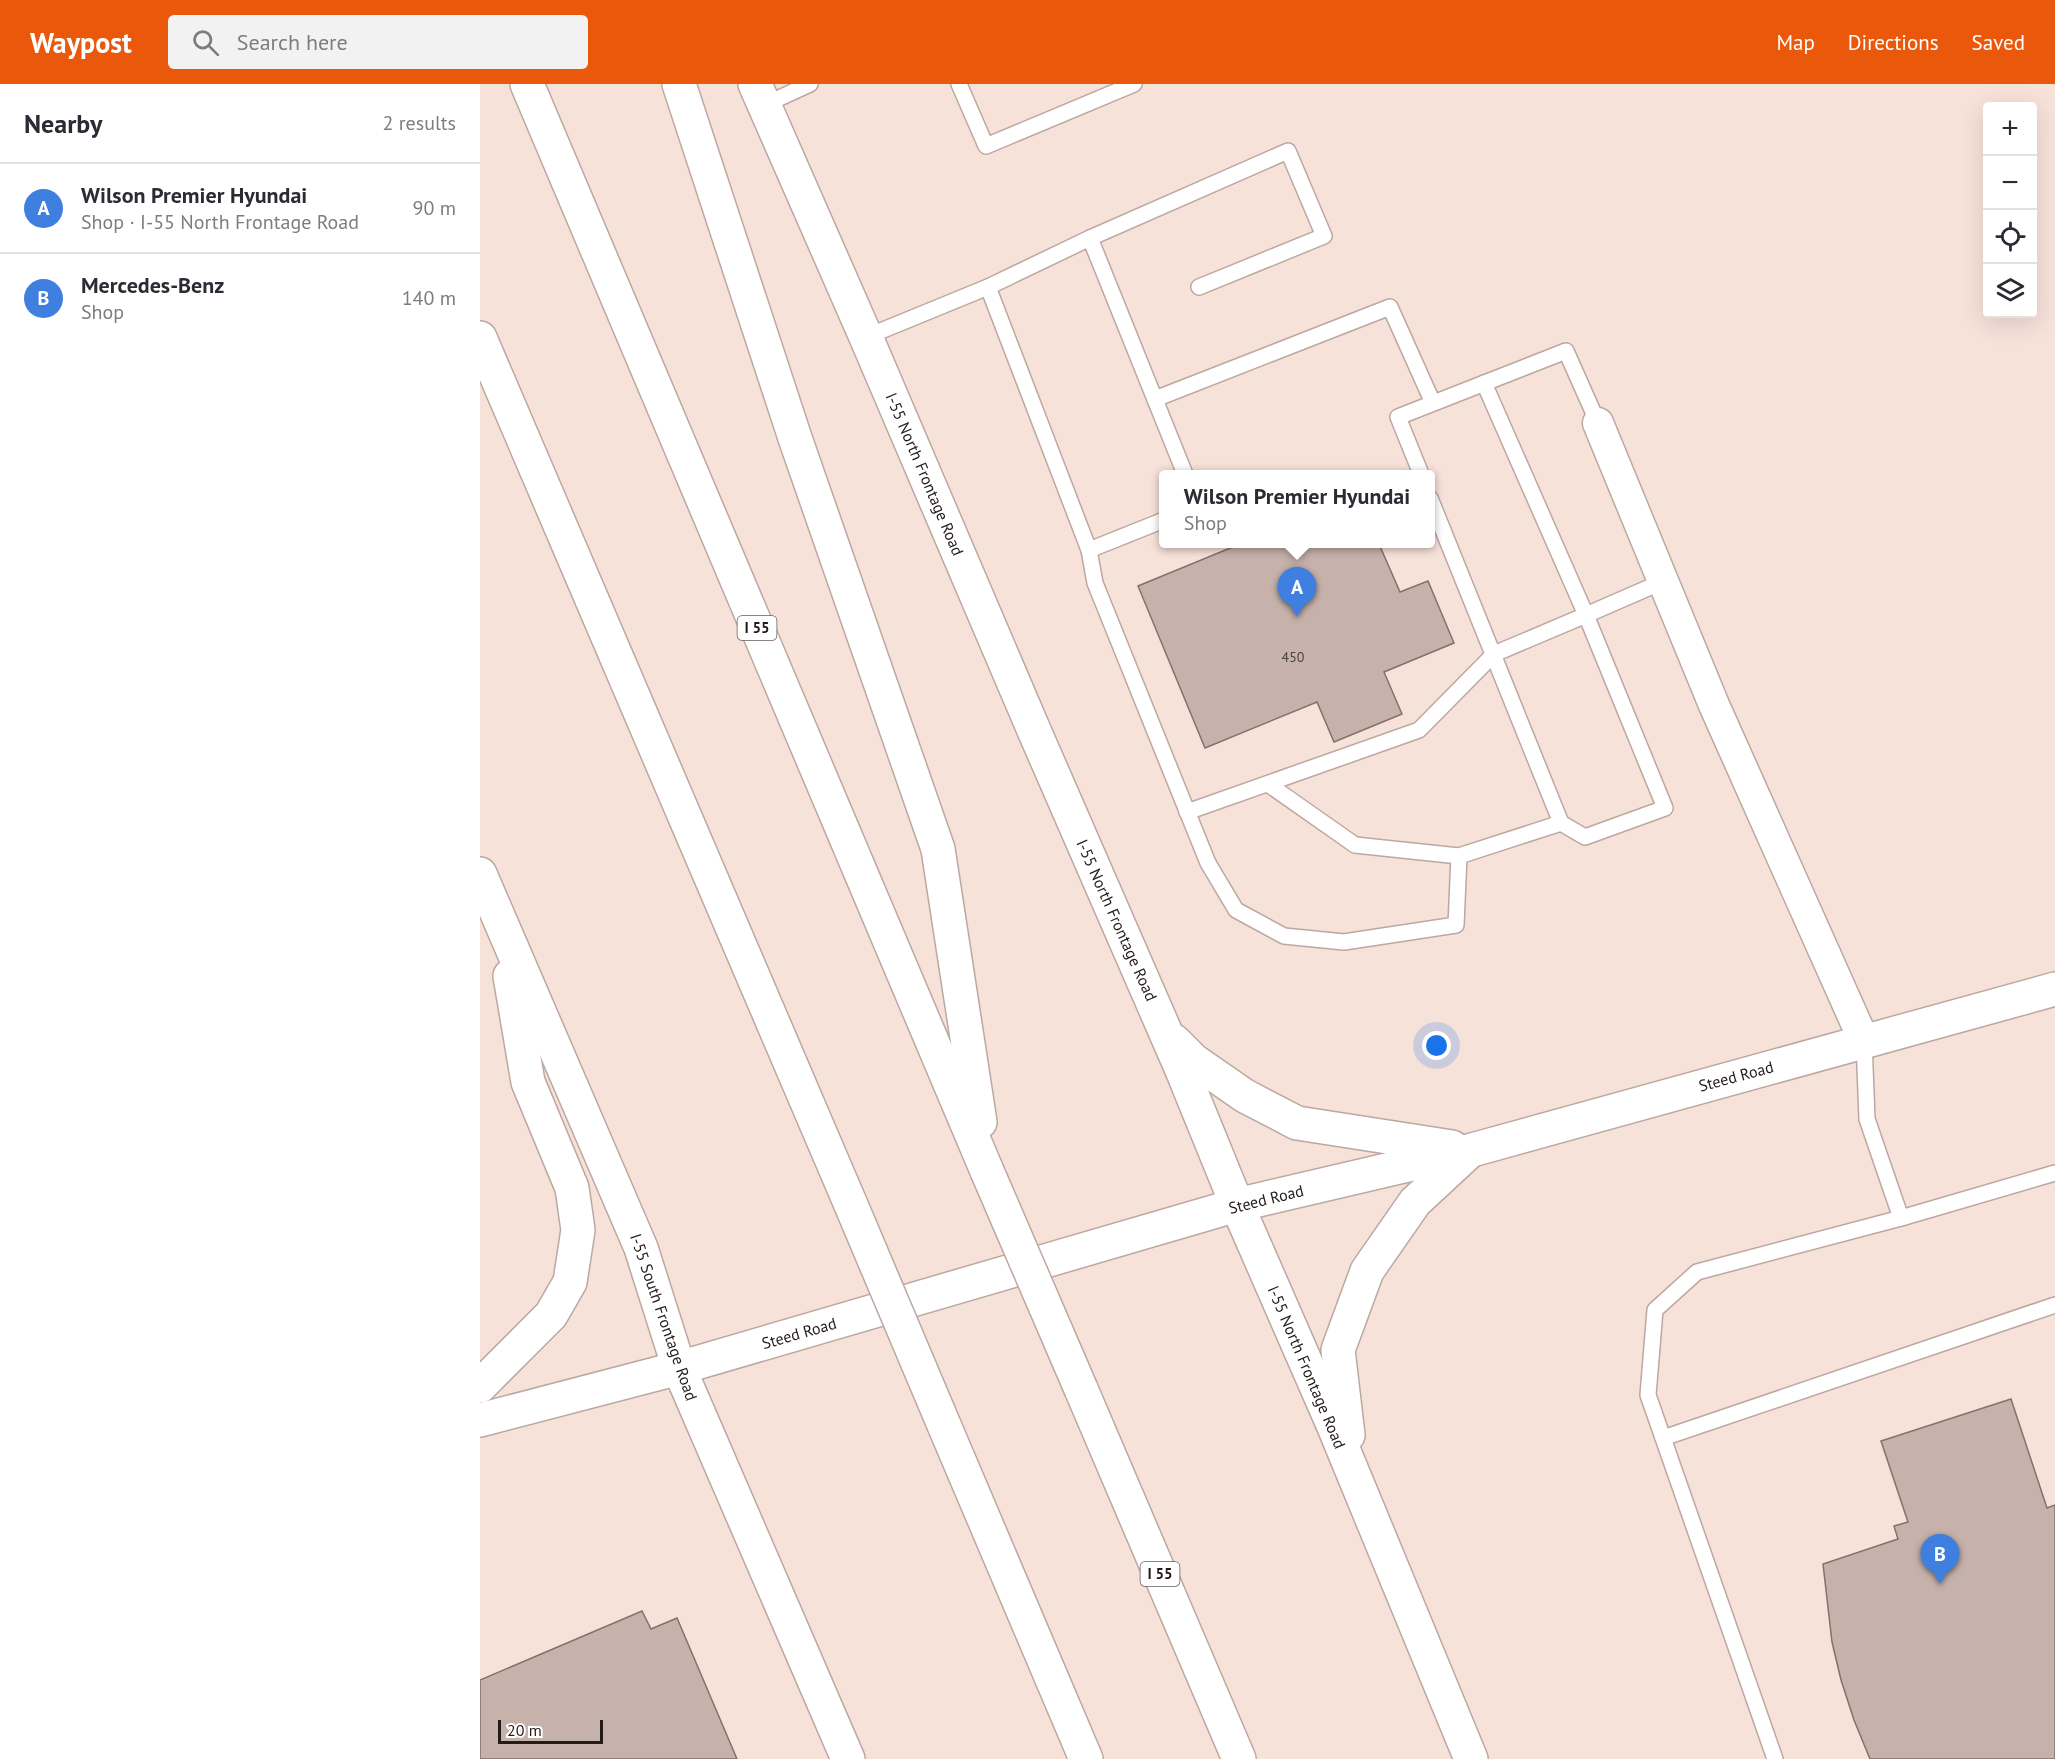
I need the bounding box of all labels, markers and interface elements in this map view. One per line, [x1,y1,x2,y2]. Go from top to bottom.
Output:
search box [168,15,588,69]
text: Waypost [30,24,132,61]
icon: search [189,26,222,59]
text: Search here [237,28,348,56]
text: Map [1776,29,1815,56]
text: Directions [1848,29,1939,56]
text: Saved [1972,29,2025,56]
map controls [1983,102,2037,318]
button: + [1983,102,2037,156]
text: Nearby [24,107,102,140]
text: 2 results [383,110,456,136]
button: − [1983,156,2037,210]
text: Wilson Premier Hyundai [81,181,307,209]
text: A [37,195,50,221]
text: 90 m [413,195,456,221]
text: Shop · I-55 North Frontage Road [81,209,359,235]
button: locate [1983,210,2037,264]
button: layers [1983,264,2037,318]
text: Mercedes-Benz [81,271,224,299]
text: B [38,285,49,311]
text: 140 m [402,285,456,311]
text: Shop [81,299,124,325]
street label: I-55 North Frontage Road [882,389,968,559]
popup [1159,470,1435,548]
text: Wilson Premier Hyundai [1184,482,1410,510]
text: Shop [1184,510,1227,536]
pin: A [1278,568,1316,617]
road number: I 55 [738,616,776,640]
house number: 450 [1282,648,1305,666]
street label: I-55 North Frontage Road [1072,836,1162,1004]
your location [1422,1031,1451,1060]
street label: Steed Road [1696,1056,1776,1096]
street label: Steed Road [1226,1180,1306,1218]
street label: I-55 South Frontage Road [626,1231,702,1403]
street label: I-55 North Frontage Road [1264,1282,1350,1452]
street label: Steed Road [759,1313,839,1353]
pin: B [1920,1534,1960,1584]
road number: I 55 [1140,1562,1180,1586]
scale bar [498,1717,603,1744]
text: 20 m [507,1720,542,1740]

